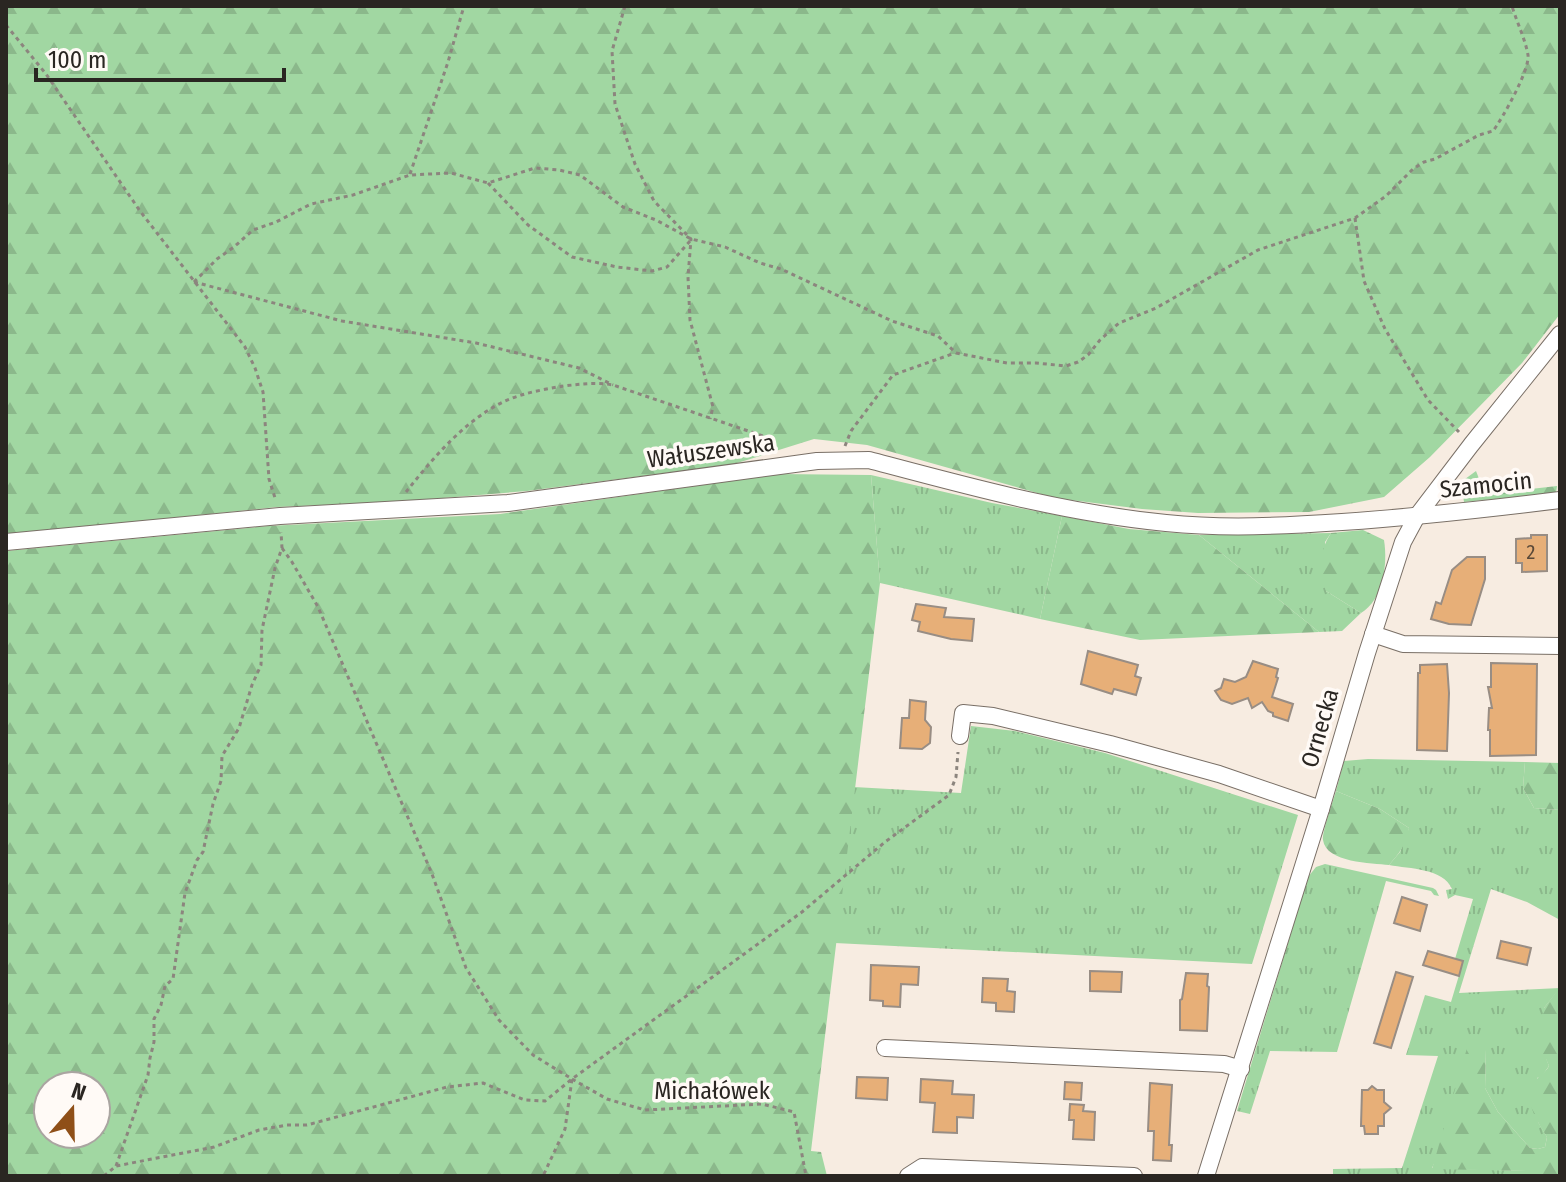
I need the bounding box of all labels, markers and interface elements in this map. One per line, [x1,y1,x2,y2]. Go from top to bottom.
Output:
scale bar [36,32,284,82]
text: 100 m [48,46,106,74]
street label: Wałuszewska [646,428,776,474]
street label: Szamocin [1438,466,1534,504]
house number: 2 [1527,540,1536,564]
street label: Ornecka [1295,685,1345,771]
north arrow [32,1070,112,1150]
text: N [68,1077,89,1107]
street label: Michałówek [654,1077,771,1105]

